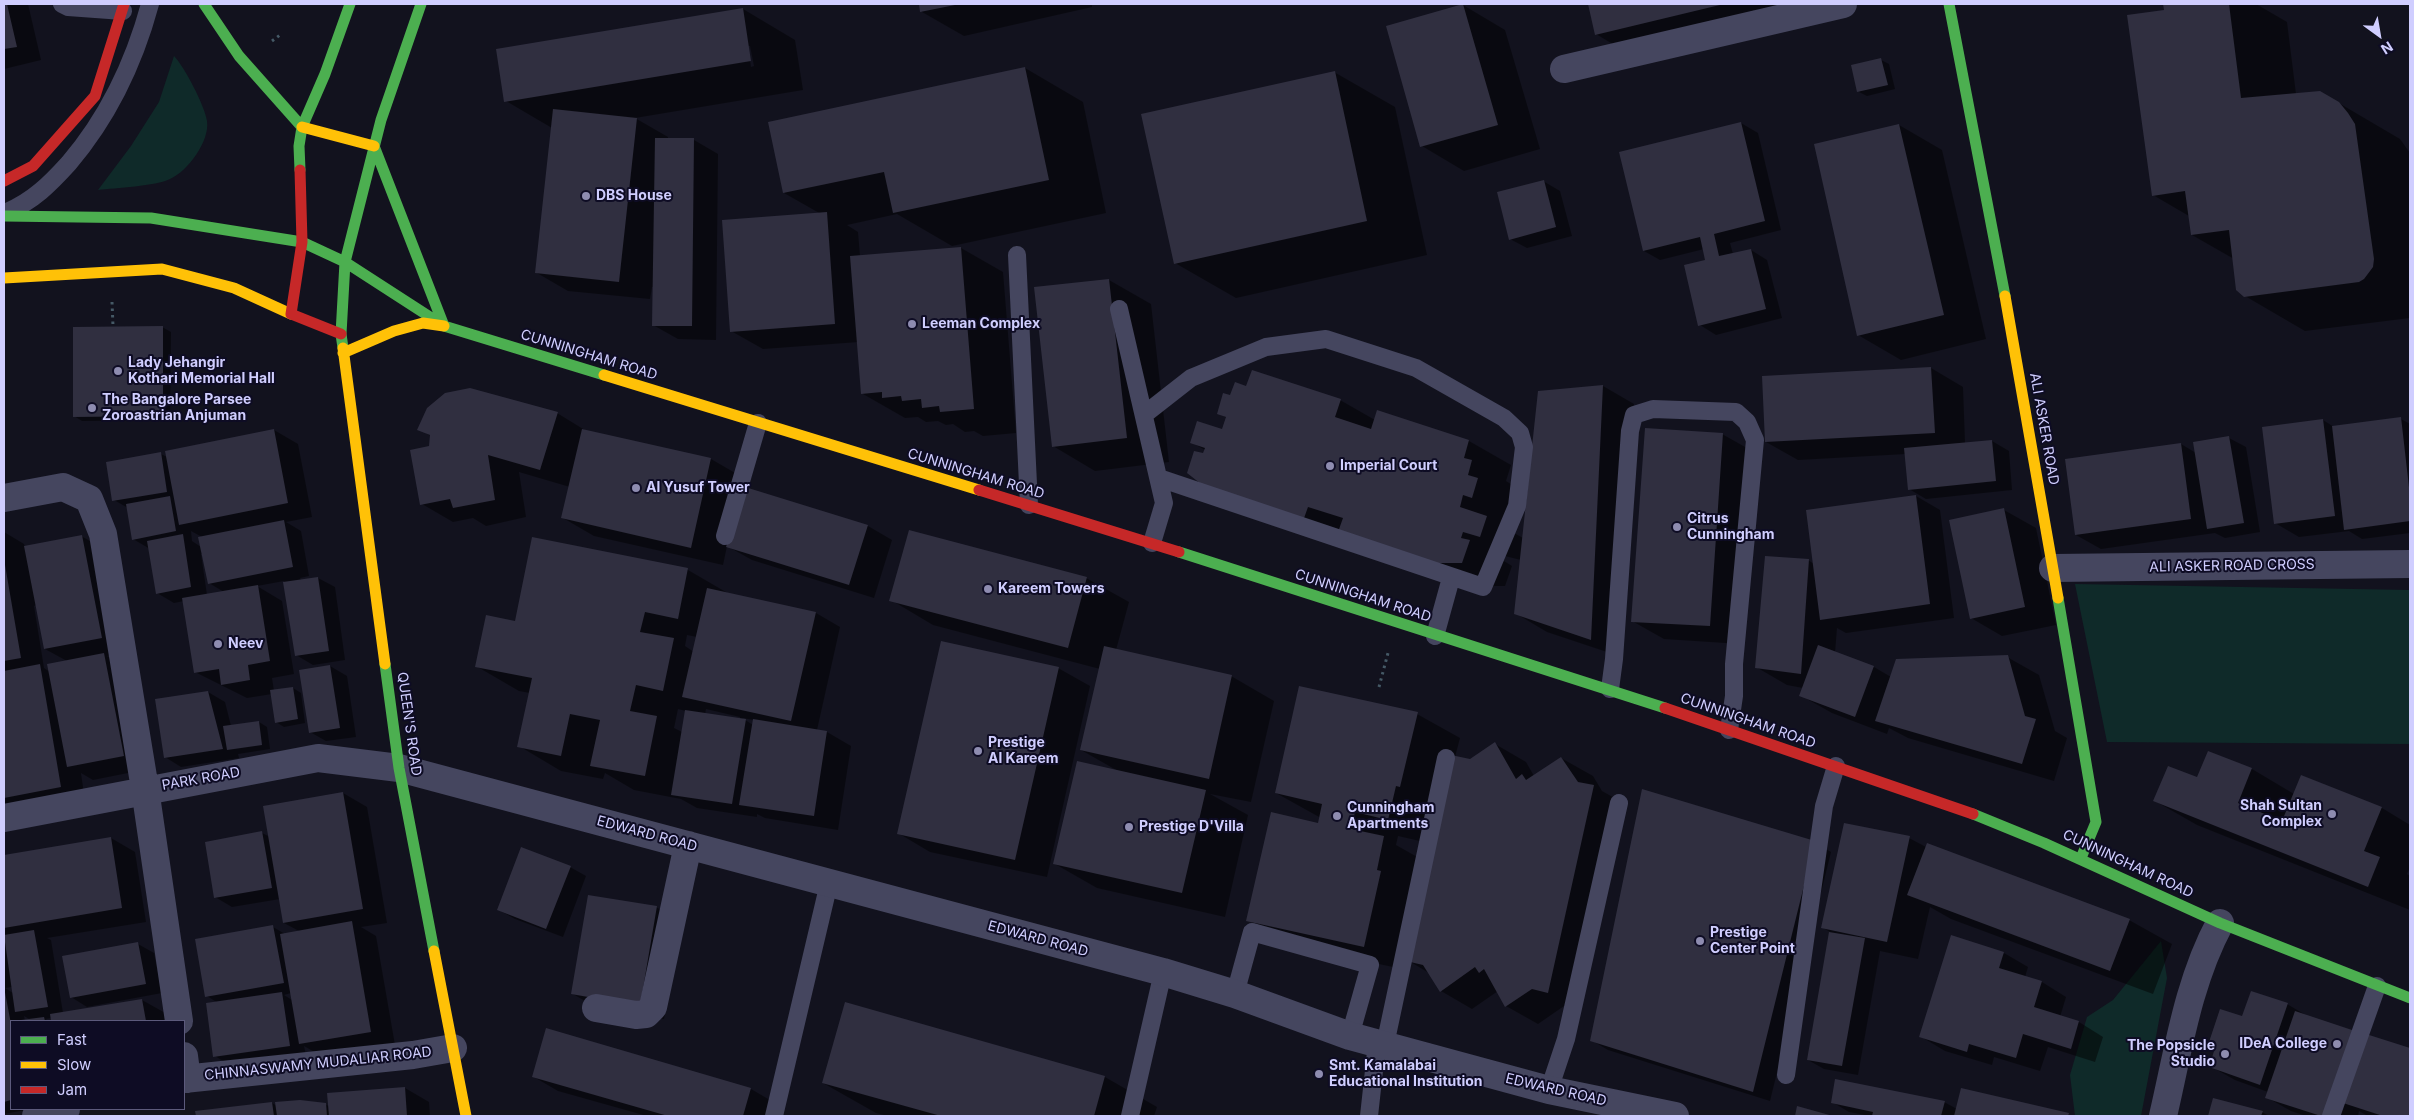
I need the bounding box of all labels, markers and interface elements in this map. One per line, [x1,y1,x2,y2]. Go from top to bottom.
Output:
north arrow [2354,10,2404,60]
text: N [2378,38,2396,58]
place label: DBS House [596,188,672,204]
marker: DBS House [580,190,592,202]
place label: Leeman Complex [922,316,1040,332]
marker: Leeman Complex [906,318,918,330]
street label: CUNNINGHAM ROAD [519,326,659,384]
place label: Lady Jehangir Kothari Memorial Hall [128,355,275,388]
marker: Lady Jehangir Kothari Memorial Hall [112,365,124,377]
street label: ALI ASKER ROAD [2026,372,2062,486]
place label: The Bangalore Parsee Zoroastrian Anjuman [102,392,251,424]
marker: The Bangalore Parsee Zoroastrian Anjuman [86,402,98,414]
street label: CUNNINGHAM ROAD [906,445,1046,503]
place label: Imperial Court [1340,458,1437,474]
marker: Imperial Court [1324,460,1336,472]
place label: Al Yusuf Tower [646,480,750,496]
marker: Al Yusuf Tower [630,482,642,494]
place label: Citrus Cunningham [1687,511,1774,544]
marker: Citrus Cunningham [1671,521,1683,533]
street label: ALI ASKER ROAD CROSS [2149,556,2315,576]
street label: CUNNINGHAM ROAD [1293,566,1433,626]
place label: Kareem Towers [998,581,1105,597]
marker: Kareem Towers [982,583,994,595]
place label: Neev [228,636,263,652]
marker: Neev [212,638,224,650]
street label: QUEEN'S ROAD [393,671,425,777]
street label: CUNNINGHAM ROAD [1678,690,1818,752]
place label: Prestige Al Kareem [988,735,1059,768]
marker: Prestige Al Kareem [972,745,984,757]
street label: PARK ROAD [161,764,241,794]
place label: Shah Sultan Complex [2240,798,2322,830]
place label: Cunningham Apartments [1347,800,1434,832]
marker: Shah Sultan Complex [2326,808,2338,820]
marker: Cunningham Apartments [1331,810,1343,822]
street label: EDWARD ROAD [595,813,699,855]
place label: Prestige D'Villa [1139,819,1244,835]
marker: Prestige D'Villa [1123,821,1135,833]
street label: CUNNINGHAM ROAD [2060,826,2196,902]
street label: EDWARD ROAD [986,918,1090,960]
place label: Prestige Center Point [1710,925,1795,958]
marker: Prestige Center Point [1694,935,1706,947]
legend [10,1020,185,1110]
text: Fast [57,1030,87,1049]
place label: IDeA College [2239,1036,2327,1052]
place label: The Popsicle Studio [2127,1038,2215,1070]
marker: IDeA College [2331,1038,2343,1050]
street label: CHINNASWAMY MUDALIAR ROAD [203,1044,433,1084]
marker: The Popsicle Studio [2219,1048,2231,1060]
text: Slow [57,1055,91,1074]
place label: Smt. Kamalabai Educational Institution [1329,1058,1482,1090]
marker: Smt. Kamalabai Educational Institution [1313,1068,1325,1080]
street label: EDWARD ROAD [1504,1070,1608,1110]
text: Jam [57,1080,87,1099]

